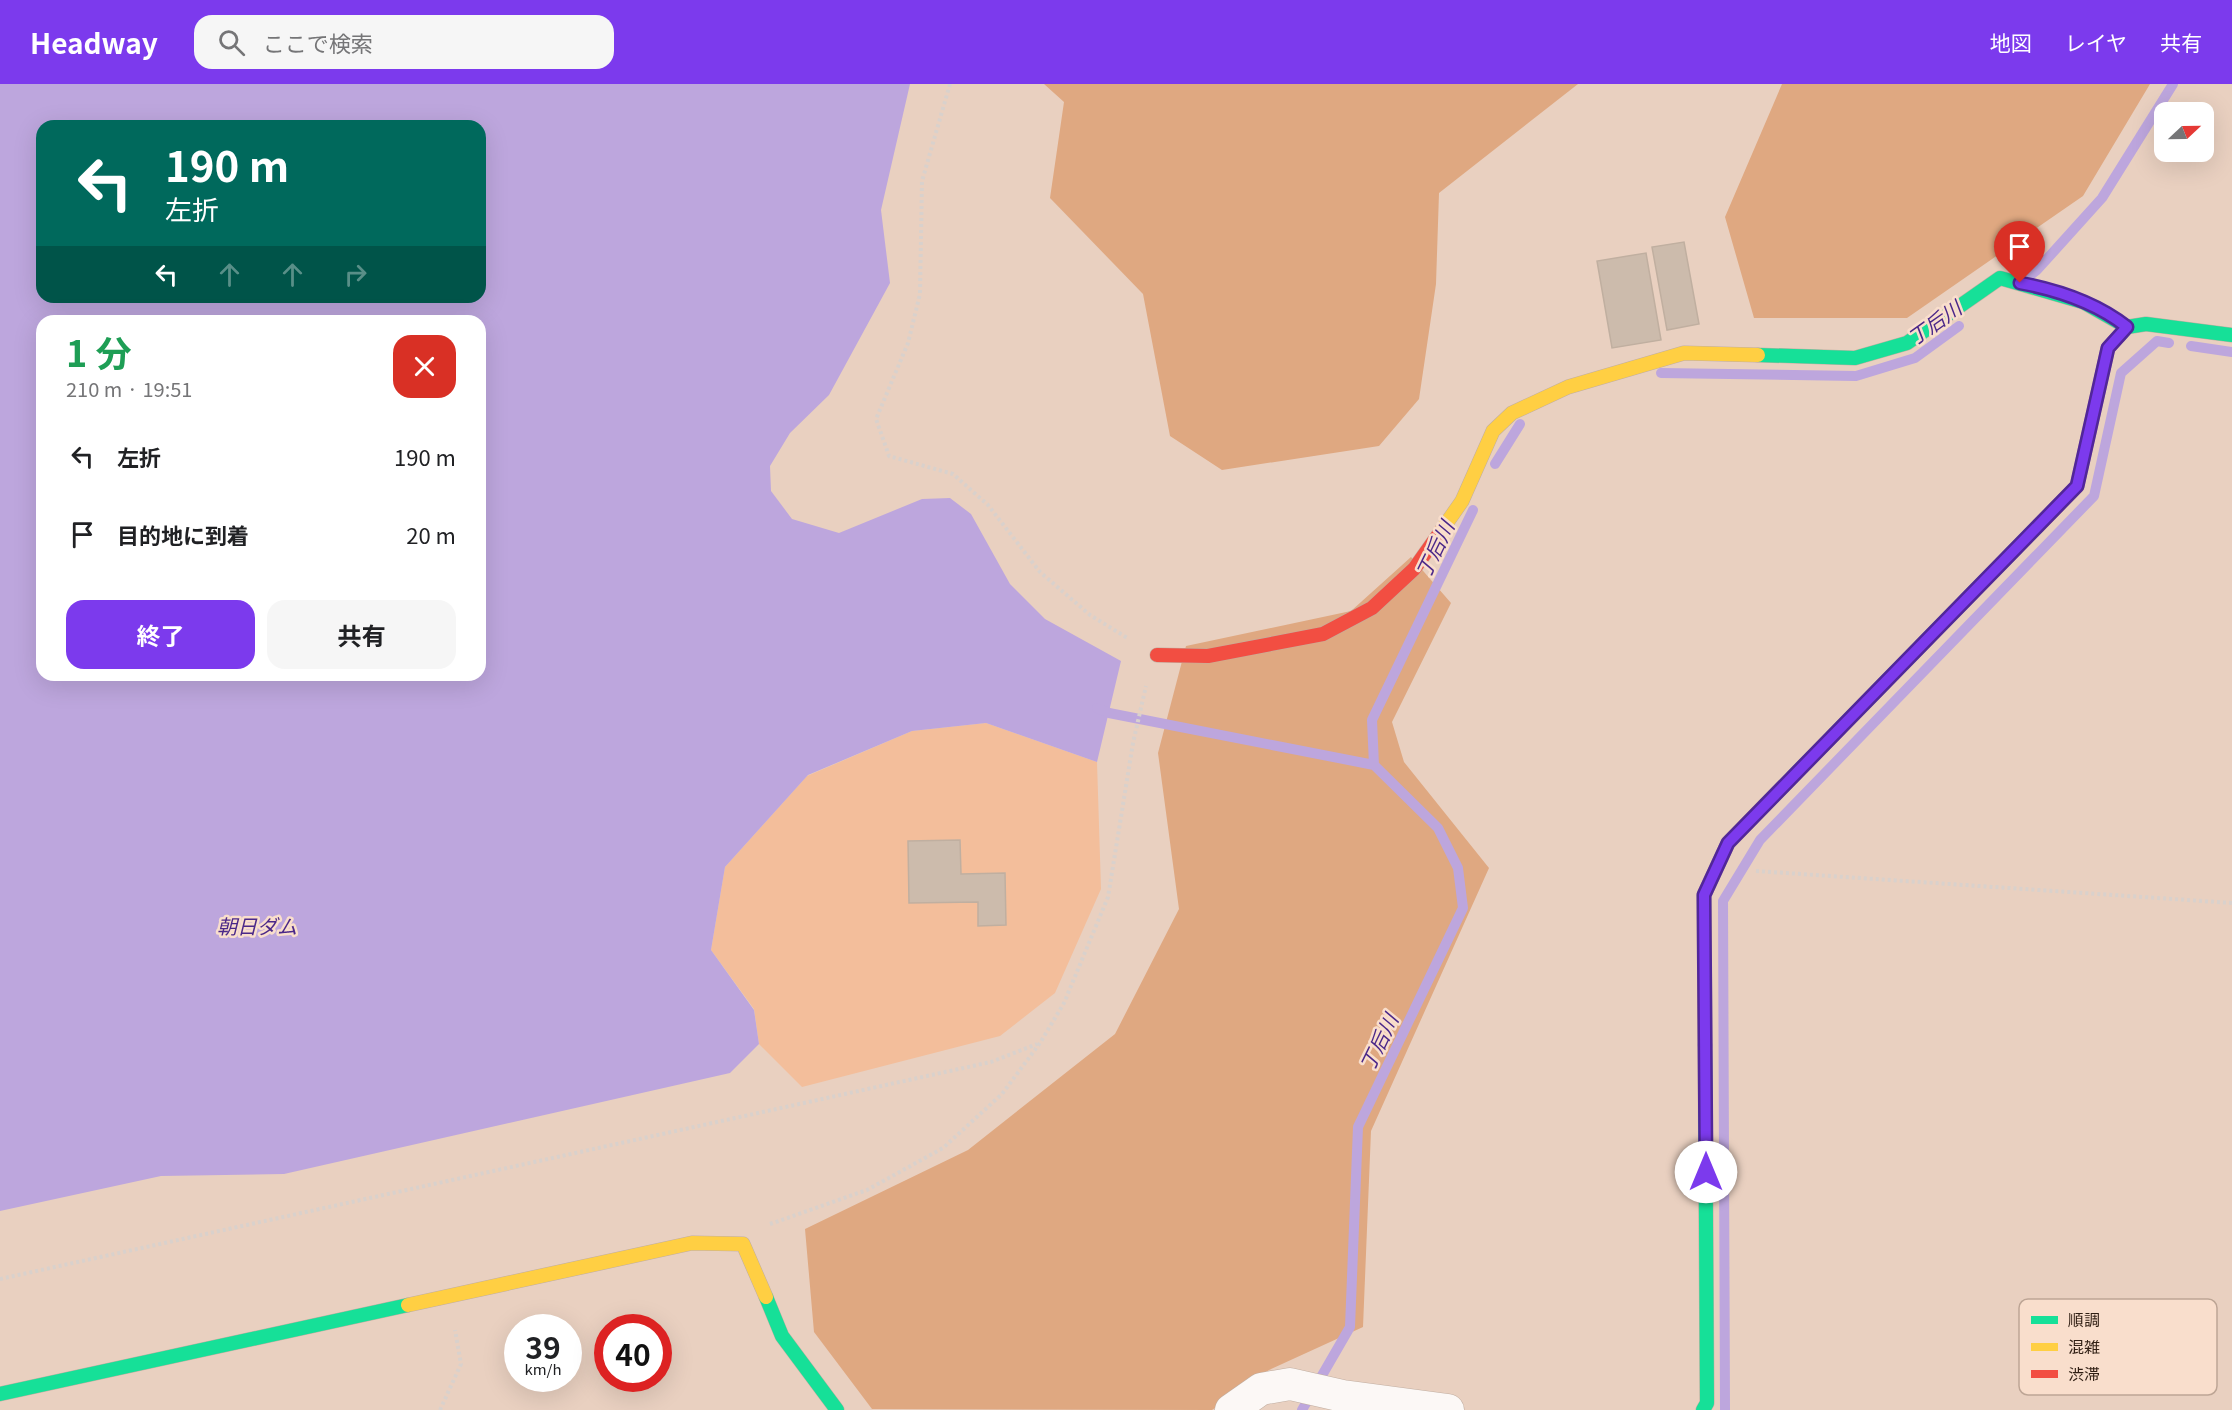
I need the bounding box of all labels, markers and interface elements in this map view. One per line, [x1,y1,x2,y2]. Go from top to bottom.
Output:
search box [194,15,614,69]
text: Headway [30,22,158,62]
icon: search [215,26,248,59]
text: ここで検索 [263,26,373,58]
text: 地図 [1990,27,2032,57]
text: レイヤ [2065,27,2127,57]
text: 共有 [2160,27,2202,57]
north arrow [2154,102,2214,162]
map controls [2154,102,2214,162]
text: 190 m [165,133,289,194]
icon: left [66,144,144,222]
text: 左折 [165,189,219,228]
pin [1994,221,2045,283]
icon: arrive [2003,230,2036,263]
icon: left [150,258,183,291]
icon: ahead [213,258,246,291]
icon: ahead [276,258,309,291]
icon: right [339,258,372,291]
water label: 丁后川 [1901,292,1969,351]
text: 1 分 [66,325,131,377]
button: close [393,335,456,398]
text: 210 m · 19:51 [66,374,192,403]
icon: left [66,440,99,473]
text: 左折 [117,440,161,472]
text: 190 m [394,440,456,472]
water label: 丁后川 [1408,514,1461,582]
icon: arrive [66,518,99,551]
text: 目的地に到着 [117,518,249,550]
text: 20 m [406,518,456,550]
button: 終了 [66,600,255,669]
button: 共有 [267,600,456,669]
water label: 朝日ダム [217,911,297,940]
water label: 丁后川 [1352,1007,1405,1075]
position arrow [1674,1140,1738,1204]
legend [2019,1299,2217,1395]
text: 順調 [2068,1307,2100,1331]
speed limit sign: 40 [594,1314,672,1392]
text: 39 [525,1324,561,1368]
text: 混雑 [2068,1334,2100,1358]
text: km/h [524,1358,562,1379]
text: 渋滞 [2068,1361,2100,1385]

